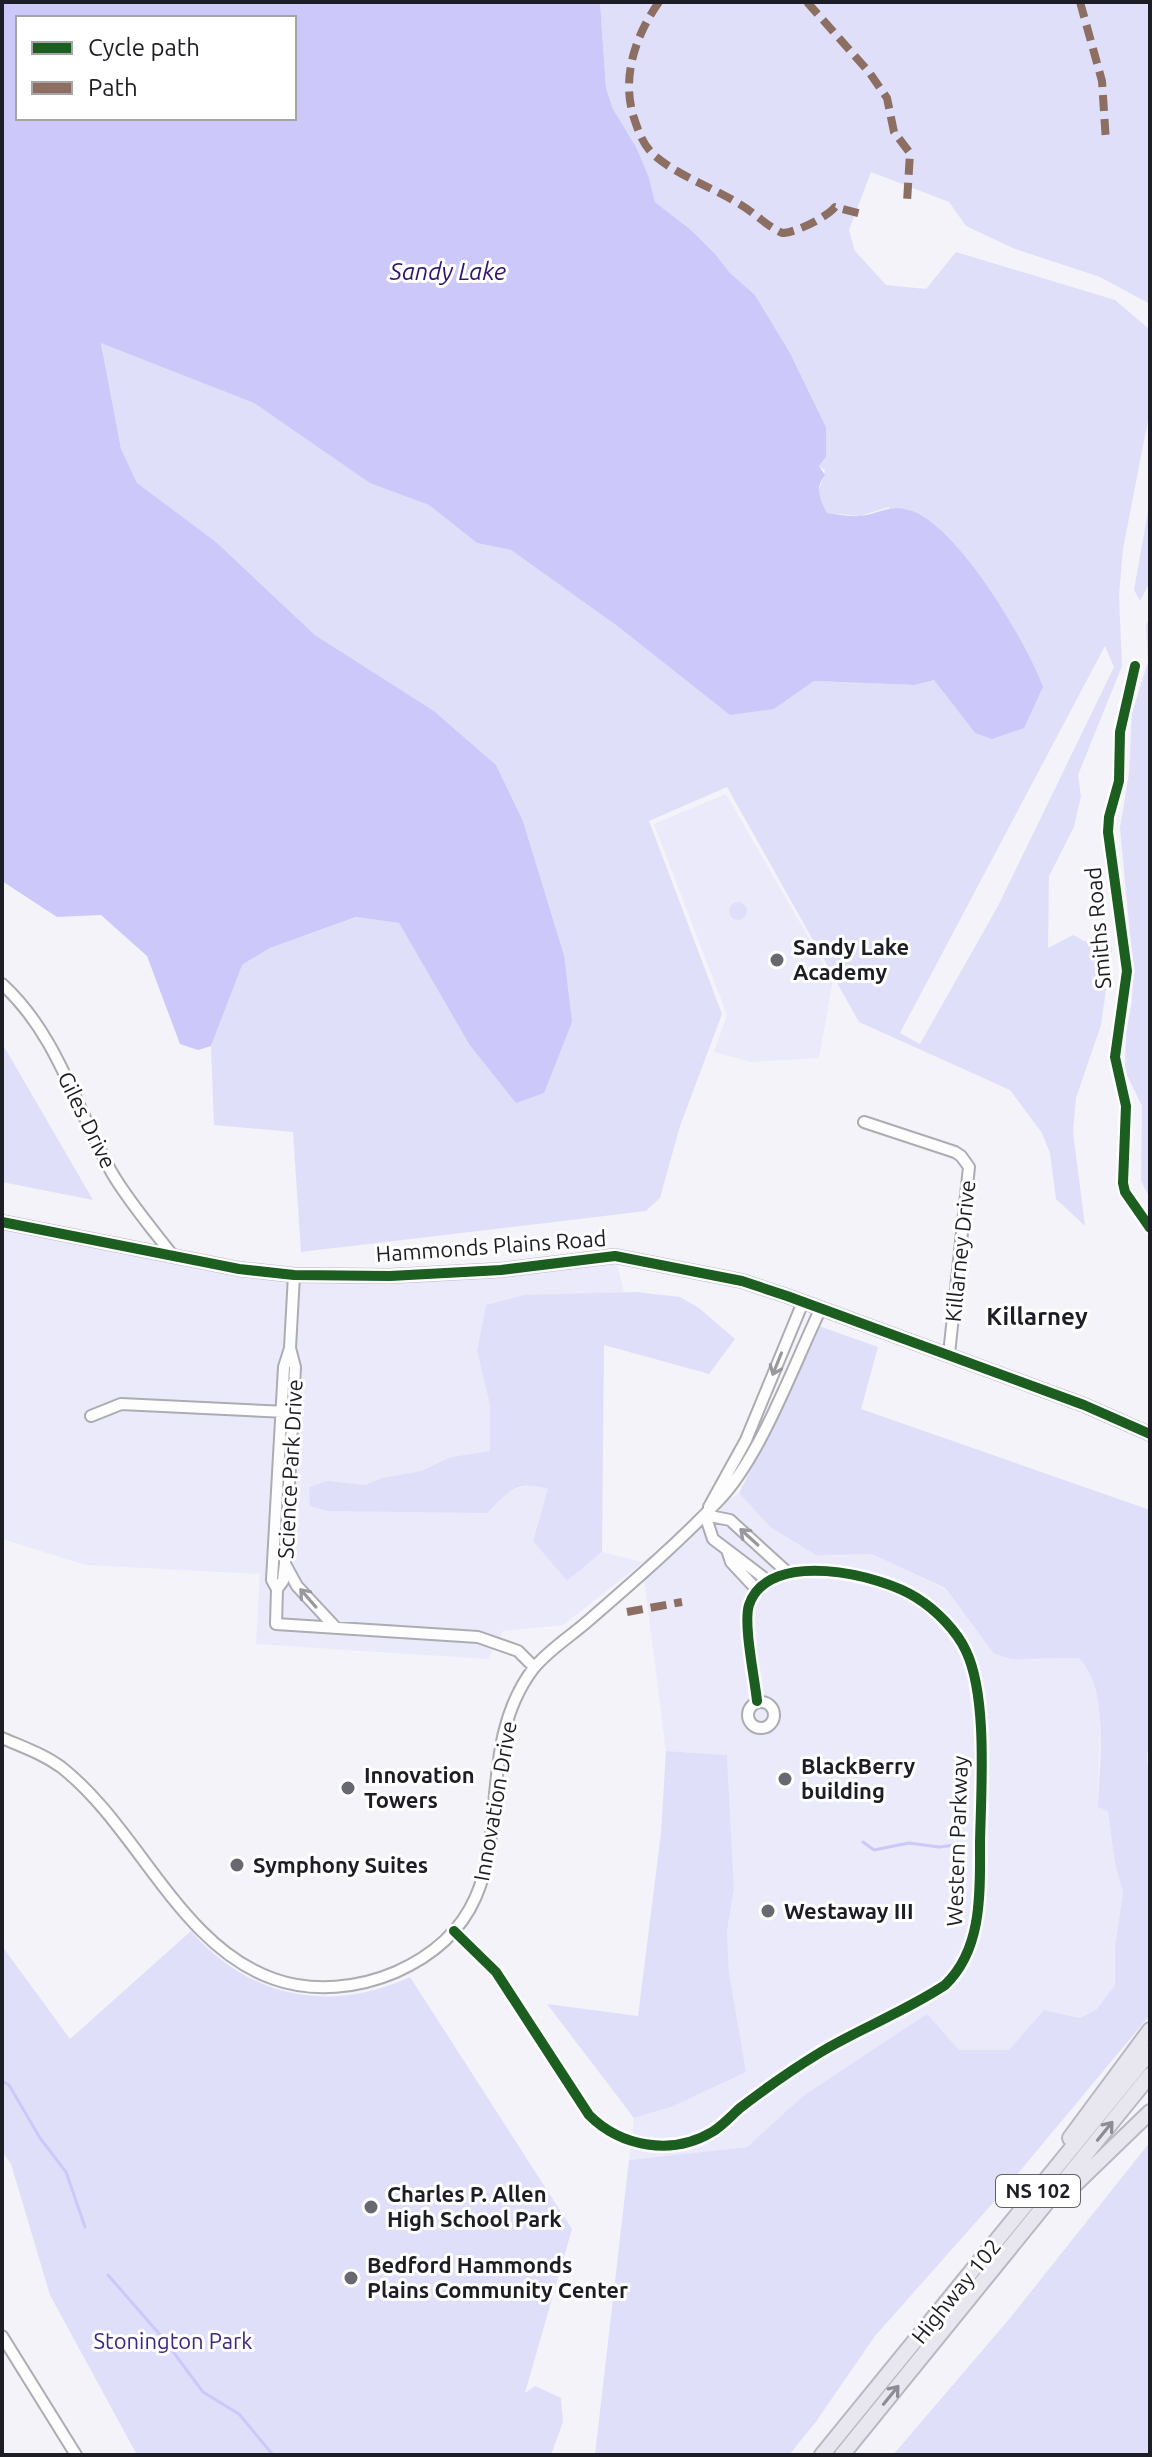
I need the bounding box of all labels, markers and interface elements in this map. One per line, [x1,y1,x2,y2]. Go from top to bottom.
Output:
legend [16,16,296,120]
text: Cycle path [88,34,200,61]
text: Path [88,74,138,101]
water label: Sandy Lake [389,258,506,285]
street label: Smiths Road [1080,866,1115,990]
place label: Sandy Lake Academy [793,934,909,984]
marker: Sandy Lake Academy [768,951,786,969]
street label: Giles Drive [53,1067,122,1172]
street label: Killarney Drive [940,1179,979,1323]
street label: Hammonds Plains Road [375,1225,607,1266]
district label: Killarney [986,1303,1088,1330]
one-way arrow [768,1351,783,1376]
street label: Science Park Drive [272,1378,307,1559]
one-way arrow [739,1528,759,1547]
one-way arrow [299,1588,317,1608]
street label: Innovation Drive [468,1719,521,1883]
place label: BlackBerry building [801,1753,916,1803]
street label: Western Parkway [941,1755,972,1927]
place label: Innovation Towers [364,1762,475,1812]
marker: BlackBerry building [776,1770,794,1788]
marker: Innovation Towers [339,1779,357,1797]
place label: Symphony Suites [253,1852,428,1877]
marker: Symphony Suites [228,1856,246,1874]
place label: Westaway III [784,1898,914,1923]
marker: Westaway III [759,1902,777,1920]
one-way arrow [1096,2121,1113,2142]
road number: NS 102 [996,2175,1080,2207]
place label: Charles P. Allen High School Park [387,2181,562,2231]
marker: Charles P. Allen High School Park [362,2198,380,2216]
street label: Highway 102 [906,2233,1005,2348]
place label: Bedford Hammonds Plains Community Center [367,2252,628,2302]
marker: Bedford Hammonds Plains Community Center [342,2269,360,2287]
park label: Stonington Park [94,2328,252,2353]
one-way arrow [882,2385,900,2406]

